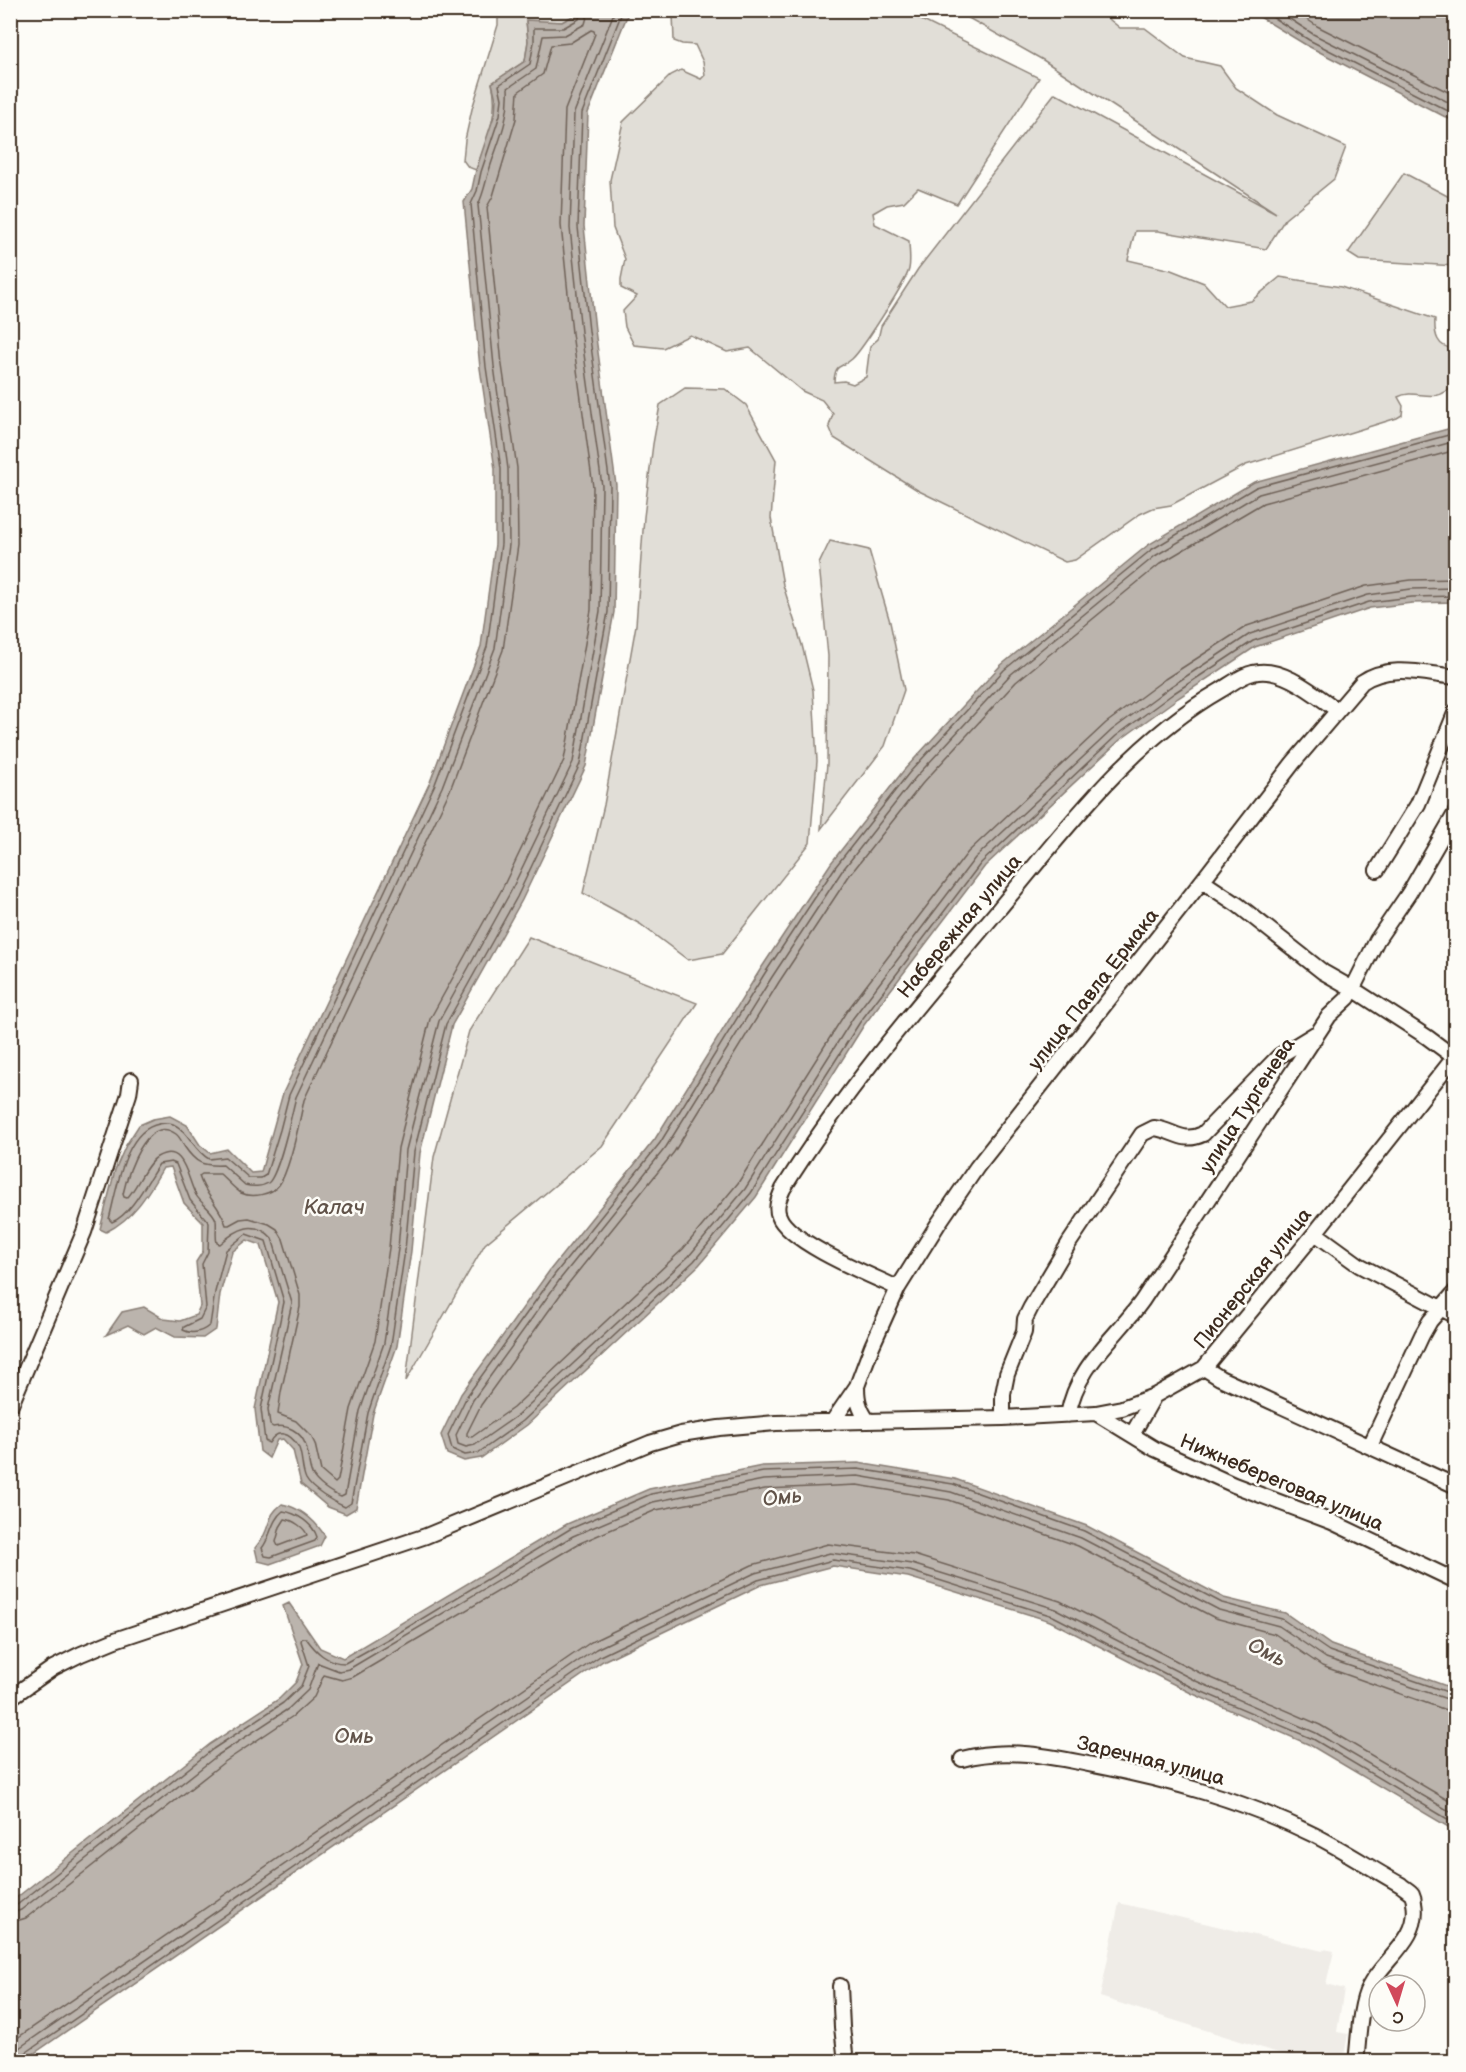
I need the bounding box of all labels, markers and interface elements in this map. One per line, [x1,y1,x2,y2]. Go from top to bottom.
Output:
street label: Набережная улица [893,850,1027,1003]
street label: улица Павла Ермака [1023,904,1164,1075]
street label: улица Тургенева [1195,1033,1301,1178]
water label: Калач [303,1195,365,1220]
street label: Пионерская улица [1189,1203,1317,1354]
street label: Нижнебереговая улица [1176,1429,1387,1537]
water label: Омь [761,1483,803,1512]
water label: Омь [1244,1632,1290,1673]
water label: Омь [334,1724,374,1749]
street label: Заречная улица [1074,1731,1227,1791]
north arrow [1367,1973,1427,2033]
text: С [1392,2007,1404,2026]

